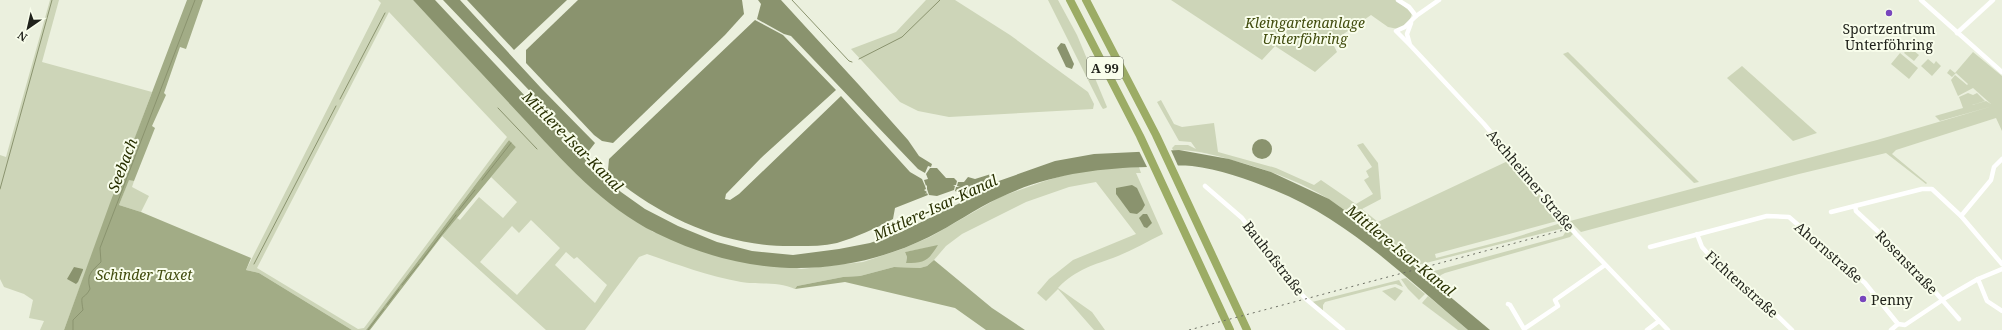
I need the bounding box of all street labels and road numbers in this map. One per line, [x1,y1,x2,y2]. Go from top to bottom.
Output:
road number: A 99 [1087,57,1123,79]
street label: Aschheimer Straße [1483,125,1579,235]
street label: Bauhofstraße [1239,217,1309,299]
street label: Ahornstraße [1791,217,1867,287]
street label: Rosenstraße [1872,226,1942,298]
street label: Fichtenstraße [1701,246,1783,322]

